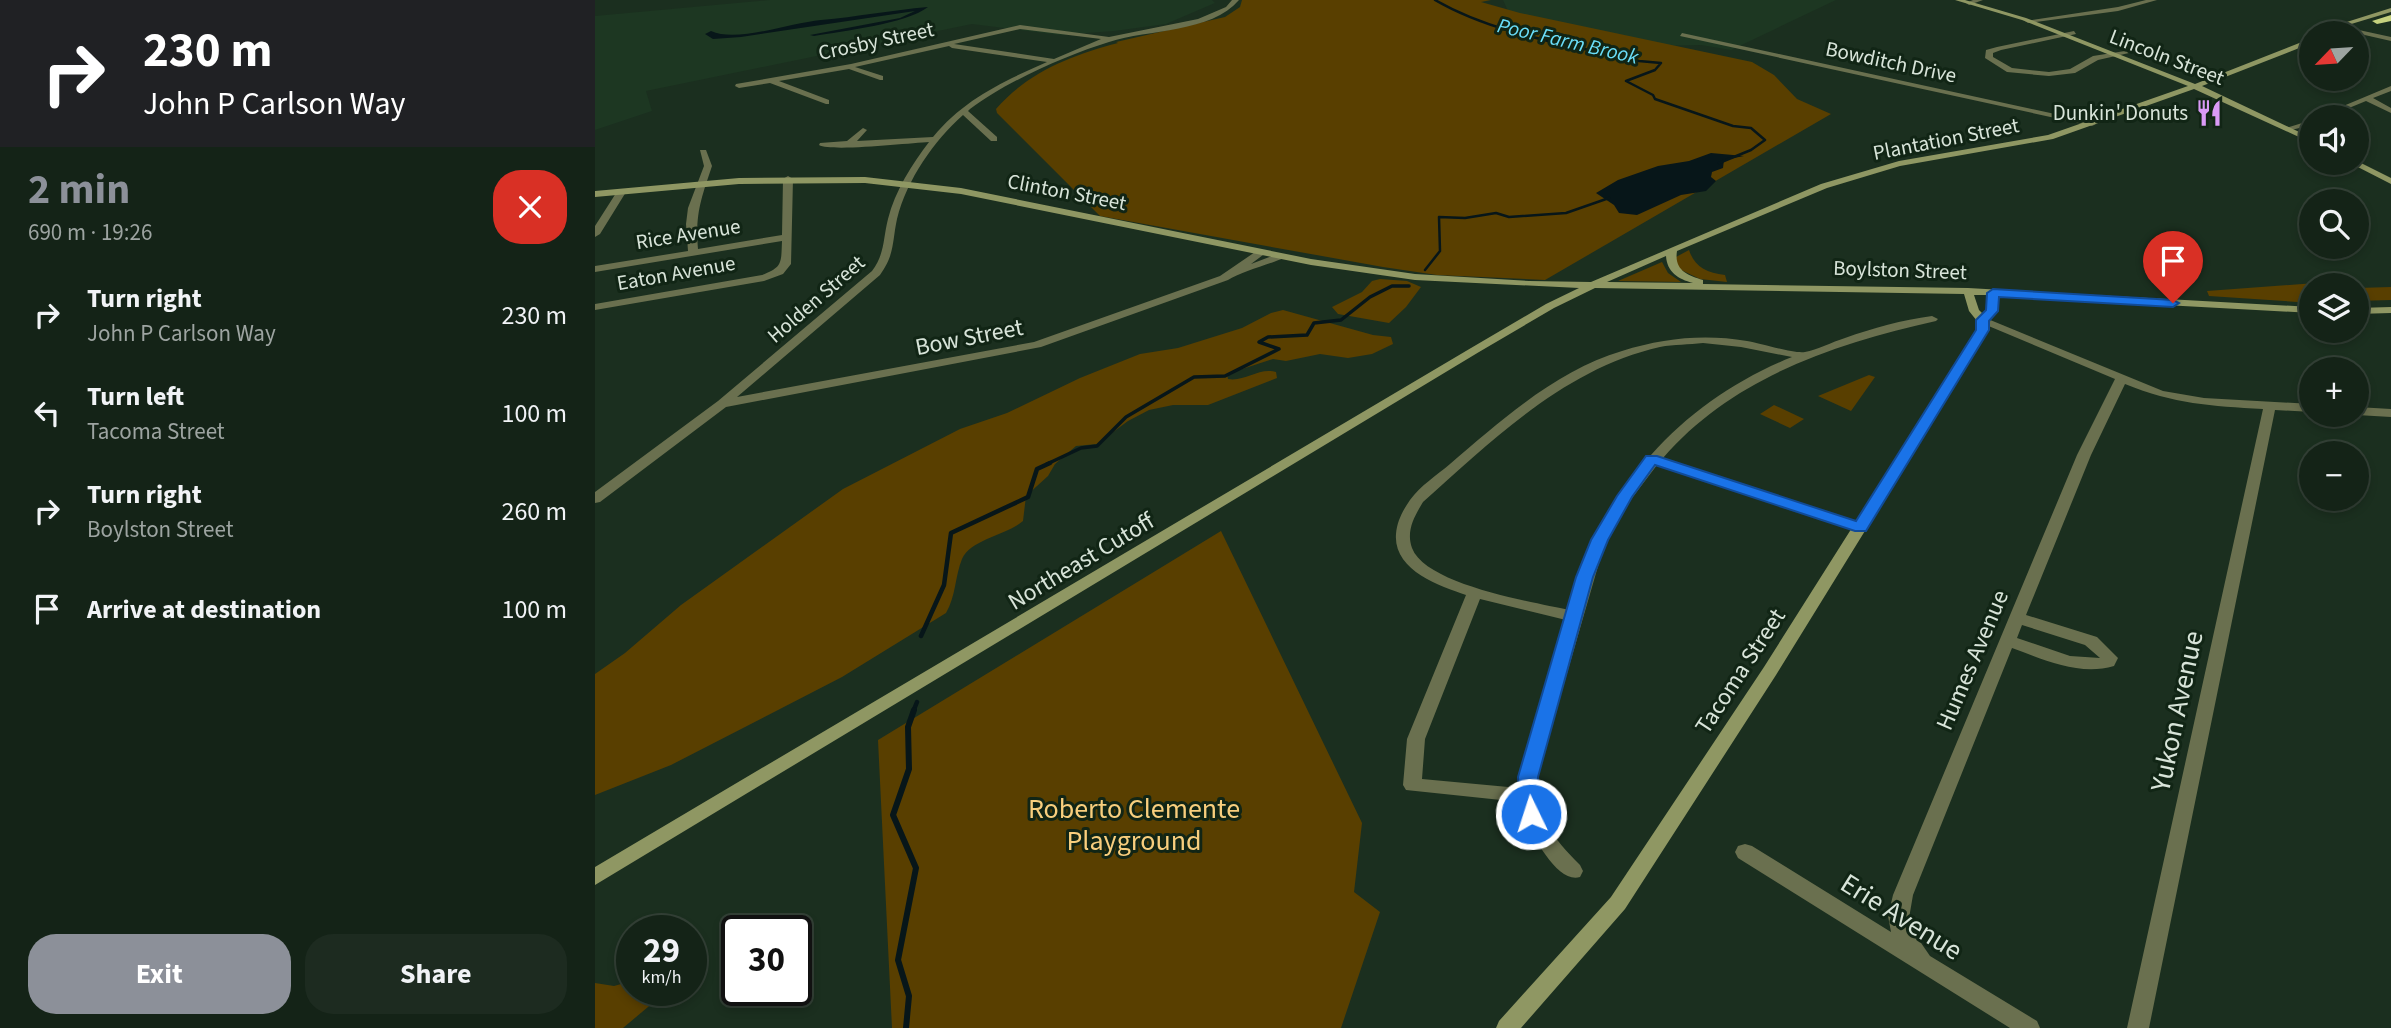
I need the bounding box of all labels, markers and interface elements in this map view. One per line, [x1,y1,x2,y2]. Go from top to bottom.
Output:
water label: Poor Farm Brook [1495,10,1642,72]
street label: Crosby Street [815,14,937,68]
text: 230 m [143,16,272,86]
street label: Lincoln Street [2105,21,2229,93]
north arrow [2299,21,2369,91]
map controls [2299,21,2369,511]
icon: right [28,28,119,119]
street label: Bowditch Drive [1823,33,1959,91]
text: John P Carlson Way [143,81,406,127]
place label: Dunkin' Donuts [2053,98,2188,128]
restaurant icon: Dunkin' Donuts [2194,98,2224,128]
button: sound [2299,105,2369,175]
street label: Plantation Street [1870,110,2022,168]
text: 2 min [28,160,130,220]
street label: Clinton Street [1005,166,1129,218]
button: close [493,170,567,244]
button: search [2299,189,2369,259]
street label: Rice Avenue [634,211,742,257]
text: 690 m · 19:26 [28,216,152,249]
pin [2143,231,2203,303]
icon: arrive [2154,242,2192,280]
street label: Eaton Avenue [614,248,738,298]
street label: Holden Street [761,248,871,350]
street label: Boylston Street [1833,253,1967,287]
button: layers [2299,273,2369,343]
text: Turn right [87,280,202,317]
icon: right [28,296,66,334]
text: 230 m [501,297,567,334]
street label: Bow Street [912,310,1026,365]
text: John P Carlson Way [87,317,276,350]
button: + [2299,357,2369,427]
text: Turn left [87,378,184,415]
icon: left [28,394,66,432]
text: 100 m [501,395,567,432]
text: Tacoma Street [87,415,225,448]
button: − [2299,441,2369,511]
text: Turn right [87,476,202,513]
icon: right [28,492,66,530]
text: 260 m [501,493,567,530]
street label: Northeast Cutoff [1001,503,1162,619]
text: Boylston Street [87,513,233,546]
street label: Humes Avenue [1927,585,2018,736]
icon: arrive [28,590,66,628]
text: Arrive at destination [87,591,321,628]
text: 100 m [501,591,567,628]
street label: Tacoma Street [1687,602,1794,741]
street label: Yukon Avenue [2140,627,2214,796]
position arrow [1494,777,1568,851]
park label: Roberto Clemente Playground [1028,789,1240,861]
street label: Erie Avenue [1833,864,1970,970]
speed limit sign: 30 [721,915,812,1006]
text: 29 [643,926,680,976]
button: Exit [28,934,291,1014]
button: Share [305,934,567,1014]
text: km/h [642,965,681,990]

